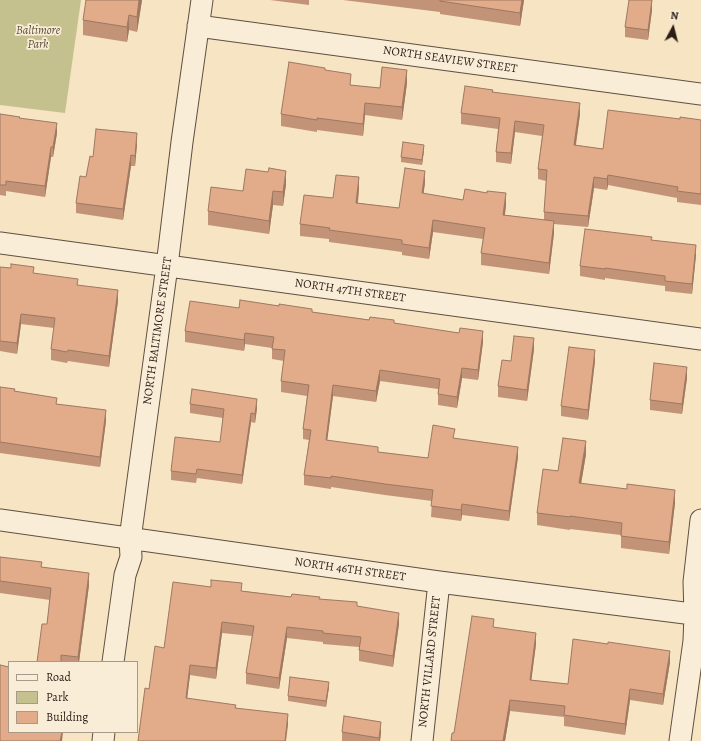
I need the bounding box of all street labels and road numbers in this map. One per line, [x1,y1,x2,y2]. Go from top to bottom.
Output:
street label: NORTH SEAVIEW STREET [382,43,518,77]
street label: NORTH BALTIMORE STREET [140,256,176,406]
street label: NORTH 47TH STREET [294,276,406,306]
street label: NORTH 46TH STREET [293,555,407,585]
street label: NORTH VILLARD STREET [416,595,444,729]

